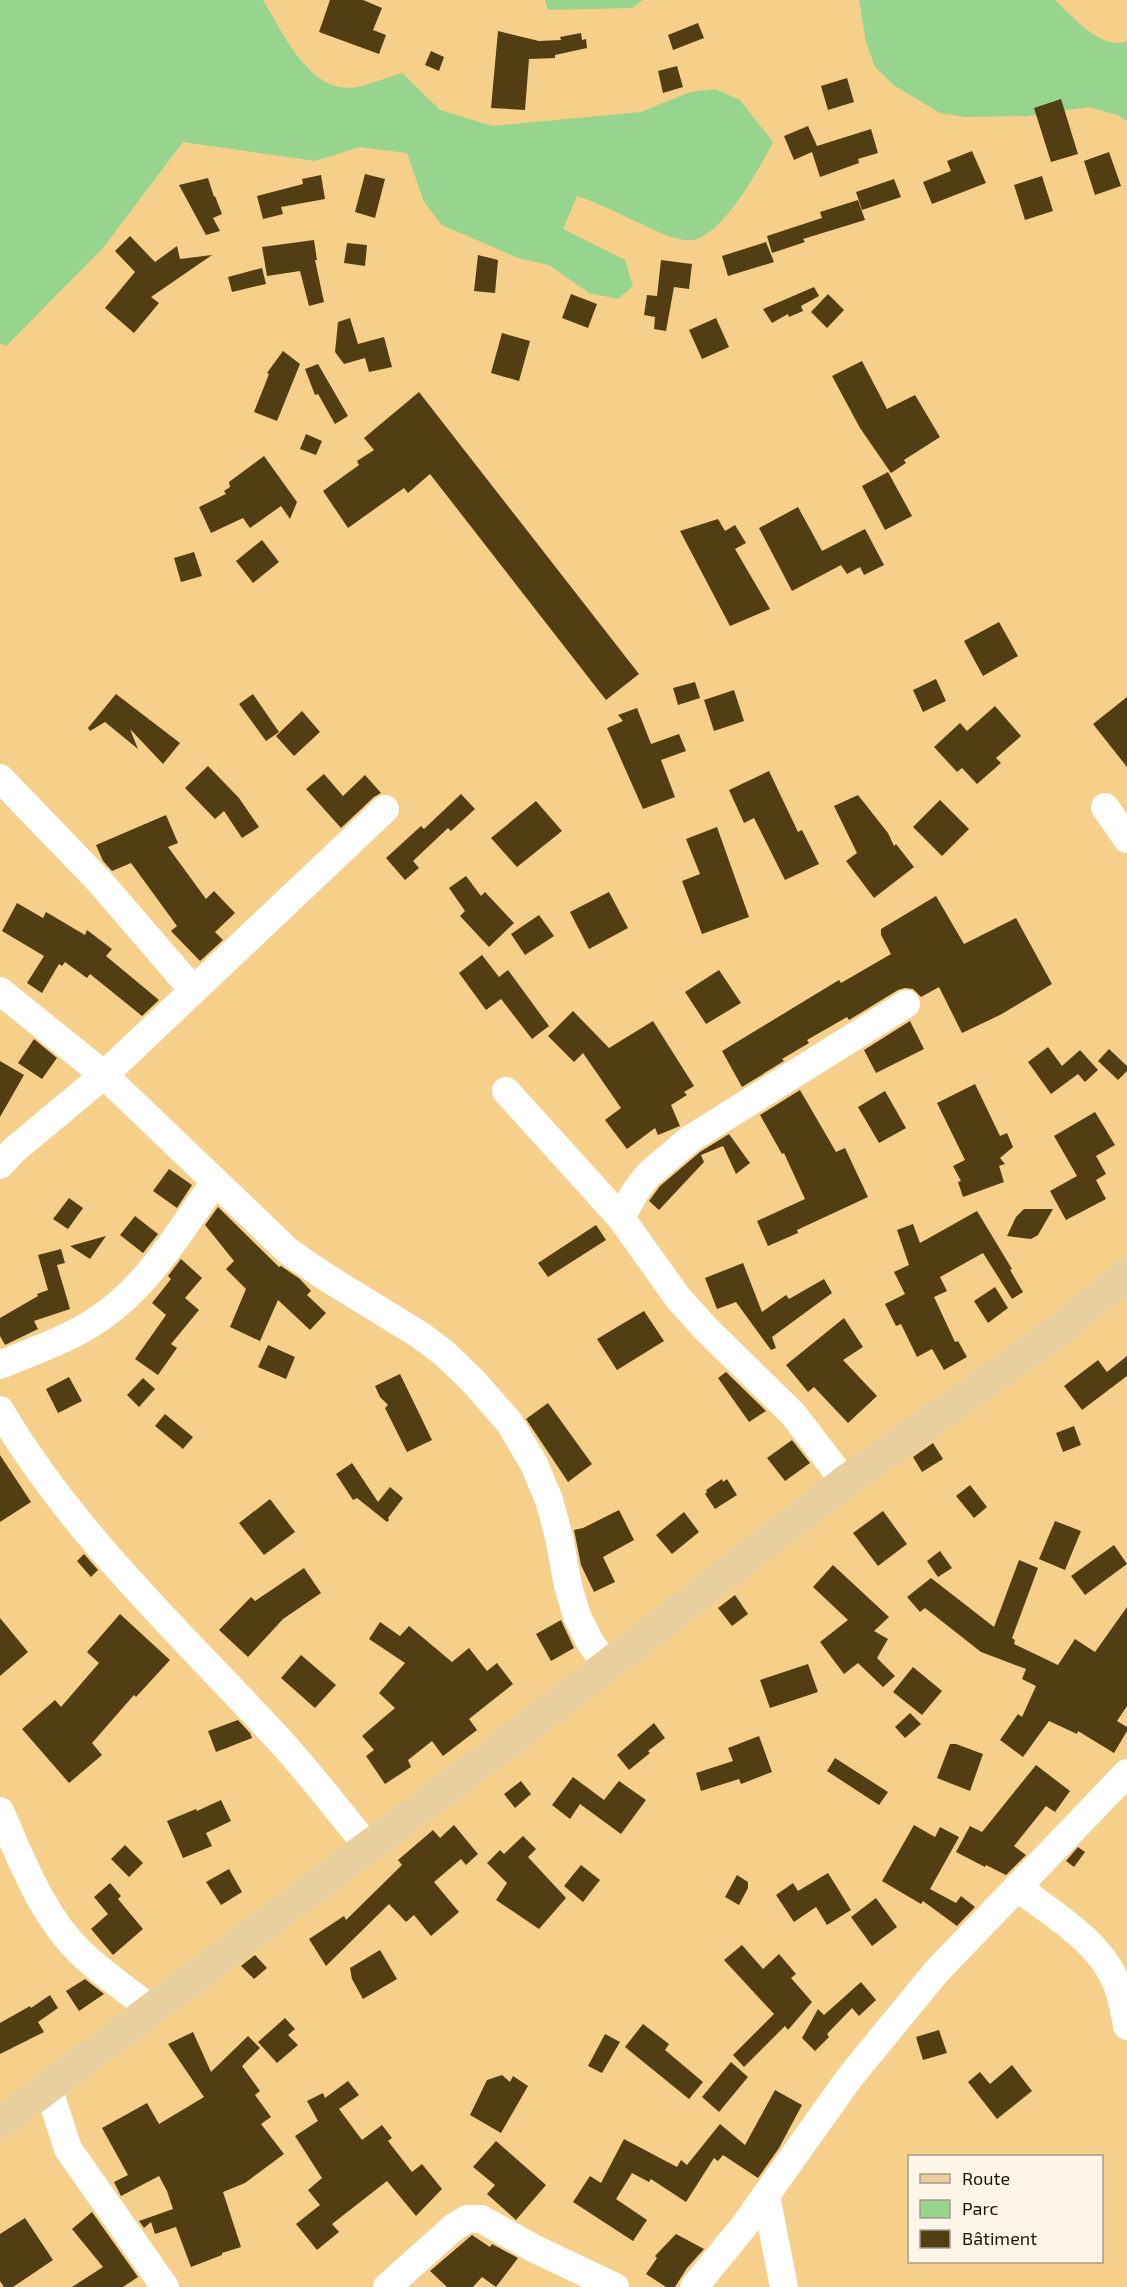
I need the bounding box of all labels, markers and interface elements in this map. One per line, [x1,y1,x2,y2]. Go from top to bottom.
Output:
legend [908,2155,1103,2263]
text: Route [962,2167,1010,2189]
text: Parc [962,2197,998,2219]
text: Bâtiment [962,2227,1037,2249]

